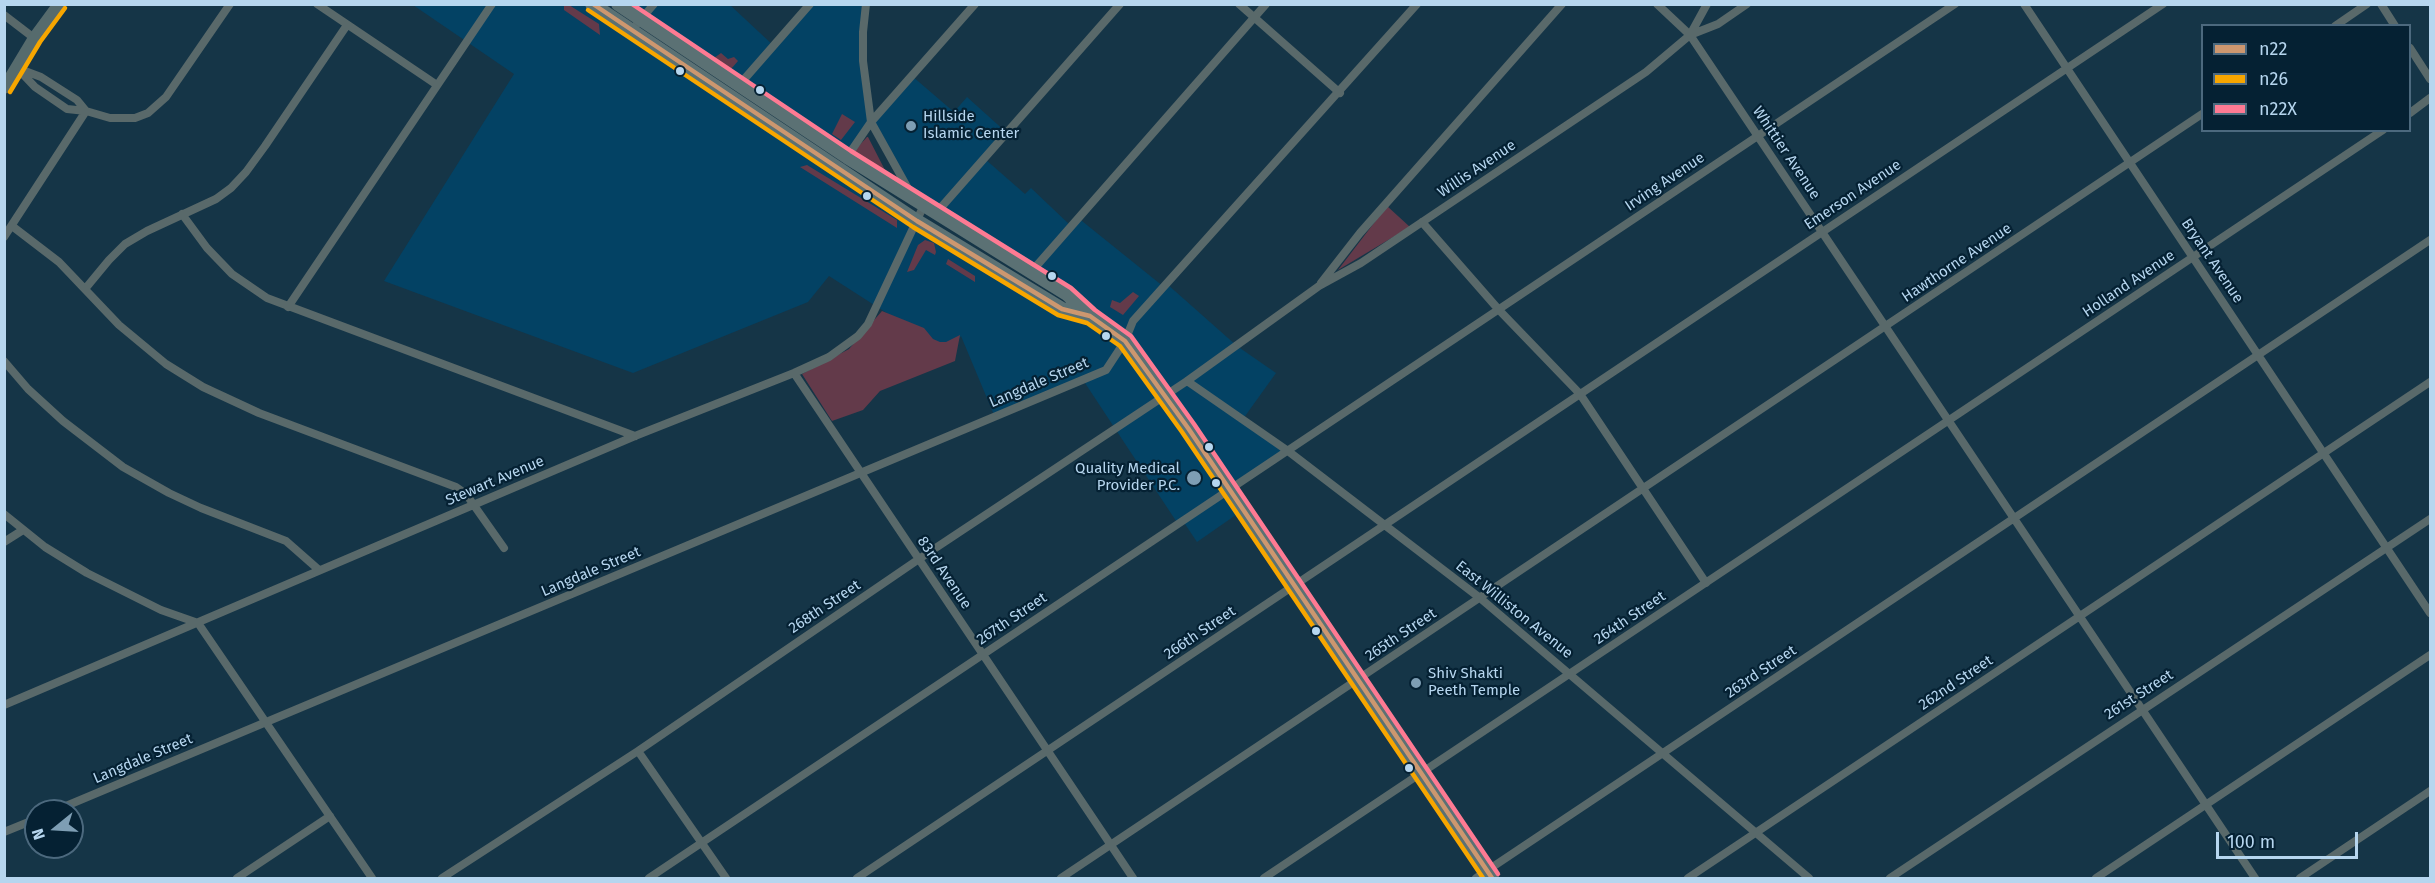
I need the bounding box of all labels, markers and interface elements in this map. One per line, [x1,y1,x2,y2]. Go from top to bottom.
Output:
legend [2201,24,2411,132]
text: n22 [2259,38,2287,60]
unlabelled marker [674,65,686,77]
text: n26 [2259,68,2288,90]
unlabelled marker [754,84,766,96]
text: n22X [2259,98,2297,120]
street label: Whittier Avenue [1748,103,1824,203]
place label: Hillside Islamic Center [923,108,1019,143]
marker: Hillside Islamic Center [904,119,918,133]
street label: Willis Avenue [1434,136,1520,202]
street label: Irving Avenue [1622,149,1708,215]
street label: Emerson Avenue [1801,156,1905,234]
unlabelled marker [861,190,873,202]
street label: Bryant Avenue [2177,215,2247,307]
street label: Hawthorne Avenue [1899,220,2015,306]
street label: Holland Avenue [2079,247,2179,321]
unlabelled marker [1046,270,1058,282]
unlabelled marker [1100,330,1112,342]
street label: Langdale Street [987,354,1091,412]
unlabelled marker [1203,441,1215,453]
street label: Stewart Avenue [443,452,547,510]
place label: Quality Medical Provider P.C. [1075,460,1180,495]
marker: Quality Medical Provider P.C. [1185,469,1203,487]
unlabelled marker [1210,477,1222,489]
street label: 83rd Avenue [913,533,975,613]
street label: Langdale Street [539,543,643,601]
street label: East Williston Avenue [1452,557,1576,663]
street label: 268th Street [786,576,864,638]
street label: 264th Street [1591,588,1669,648]
street label: 267th Street [974,589,1050,649]
street label: 266th Street [1161,603,1239,663]
street label: 265th Street [1362,605,1440,665]
unlabelled marker [1310,625,1322,637]
street label: 263rd Street [1722,642,1800,702]
street label: 262nd Street [1916,652,1996,714]
place label: Shiv Shakti Peeth Temple [1428,665,1520,700]
street label: 261st Street [2101,666,2177,724]
marker: Shiv Shakti Peeth Temple [1409,676,1423,690]
street label: Langdale Street [91,730,195,788]
unlabelled marker [1403,762,1415,774]
north arrow [24,799,84,859]
scale bar [2219,820,2362,858]
text: N [28,826,49,842]
text: 100 m [2227,831,2275,853]

